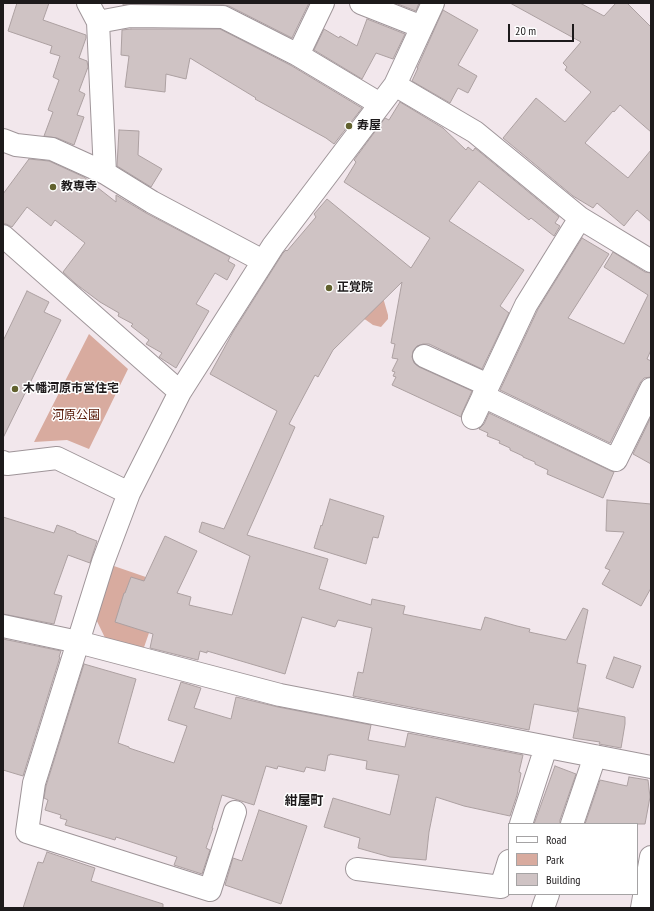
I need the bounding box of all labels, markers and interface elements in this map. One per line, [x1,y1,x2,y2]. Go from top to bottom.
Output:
scale bar [510,16,576,42]
text: 20 m [515,23,536,38]
place label: 寿屋 [357,119,381,133]
marker: 寿屋 [344,121,354,131]
place label: 教専寺 [61,180,97,194]
marker: 教専寺 [48,182,58,192]
place label: 正覚院 [337,281,373,295]
marker: 正覚院 [324,283,334,293]
place label: 木幡河原市営住宅 [23,382,119,396]
marker: 木幡河原市営住宅 [10,384,20,394]
park label: 河原公園 [52,409,100,423]
district label: 紺屋町 [285,793,323,809]
legend [508,823,638,895]
text: Road [546,832,566,847]
text: Park [546,852,564,867]
text: Building [546,872,581,887]

